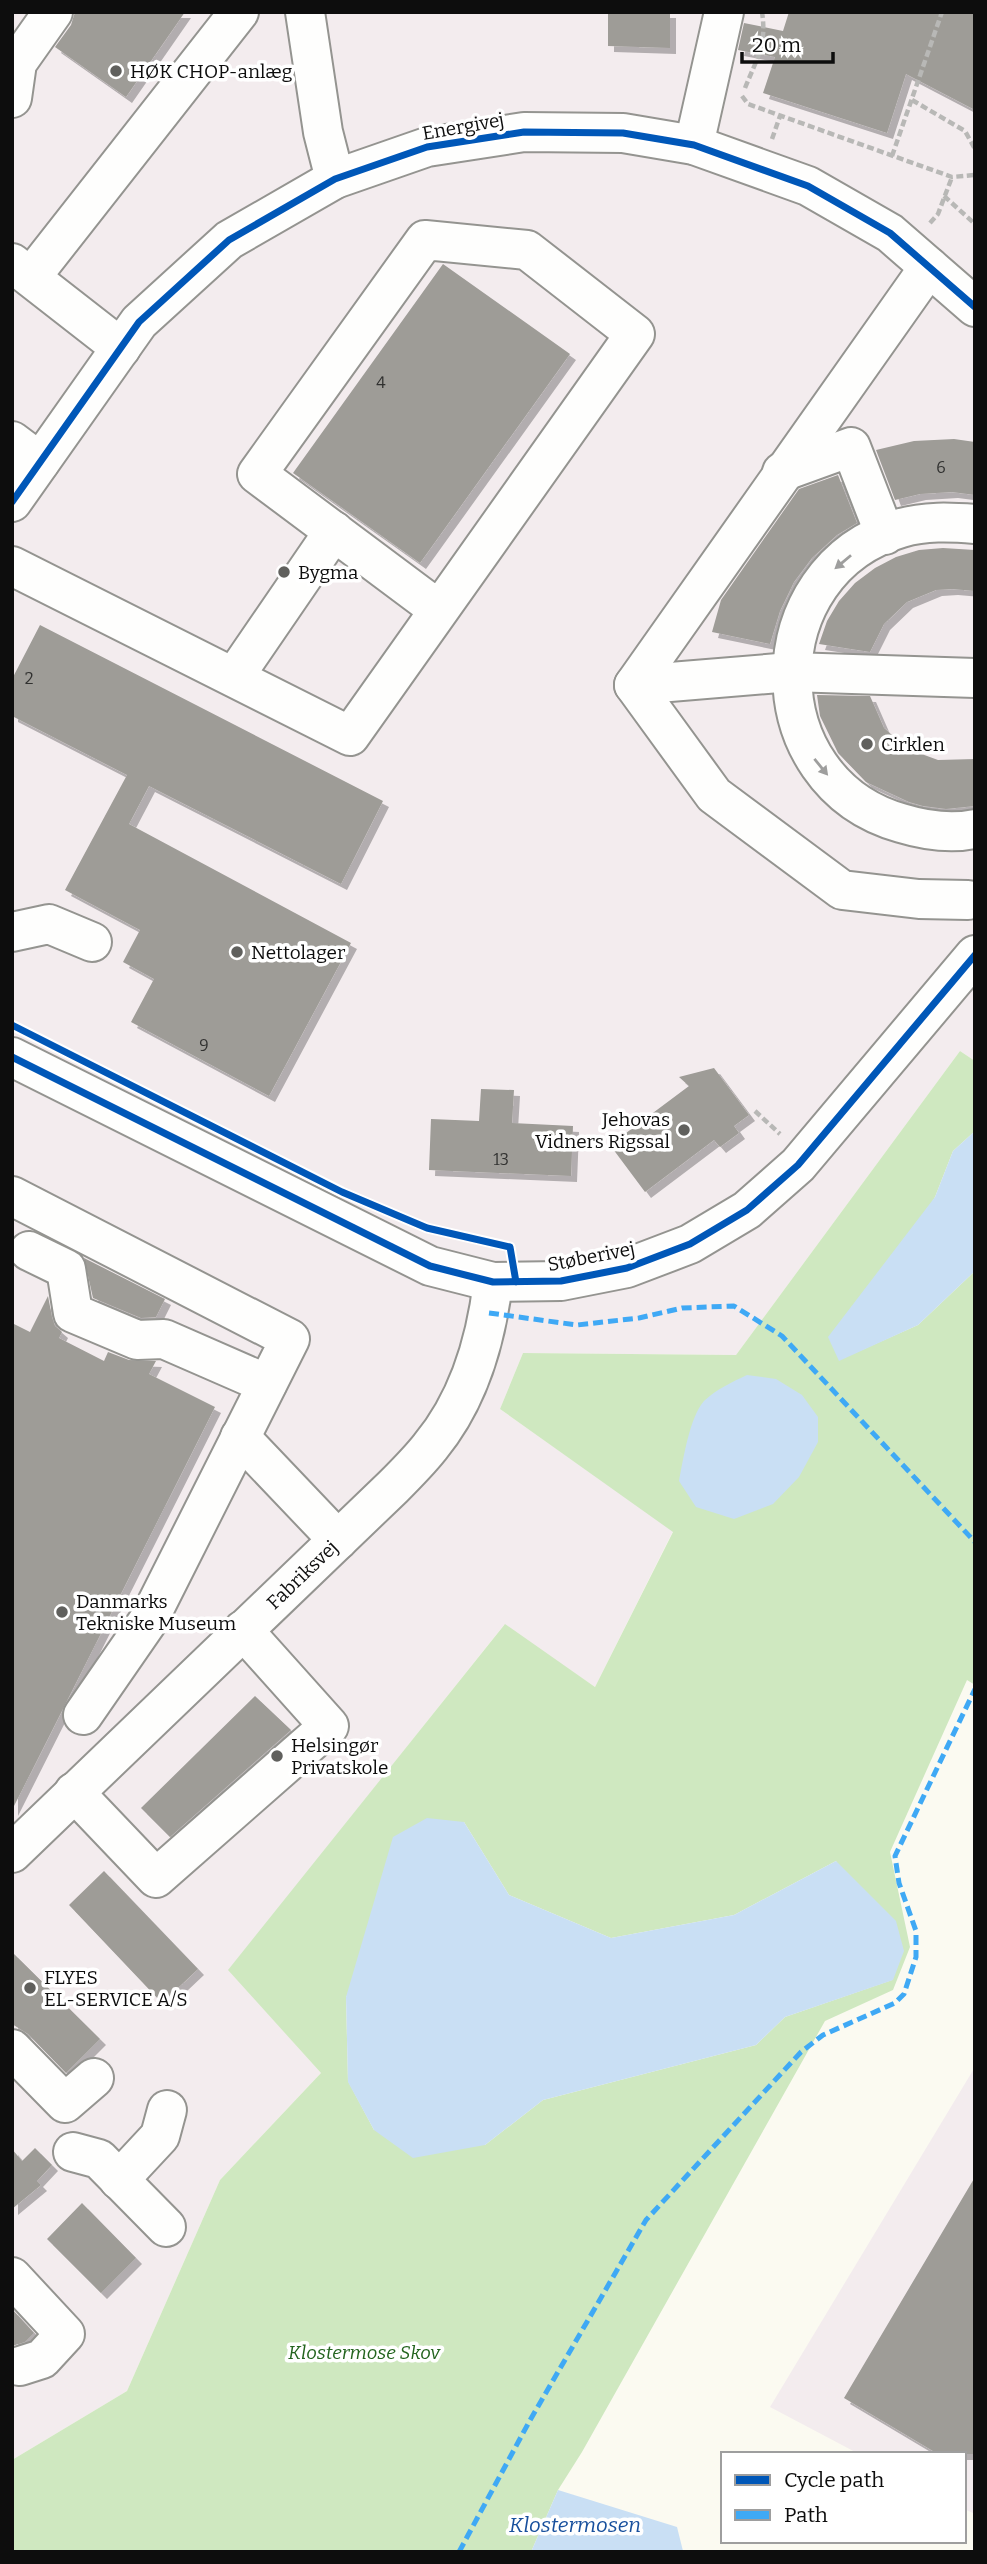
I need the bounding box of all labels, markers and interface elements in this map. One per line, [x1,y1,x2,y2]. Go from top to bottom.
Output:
scale bar [742,21,833,65]
text: 20 m [752,32,801,58]
place label: HØK CHOP-anlæg [130,60,293,83]
marker: HØK CHOP-anlæg [108,63,124,79]
street label: Energivej [420,108,506,145]
house number: 4 [376,373,386,392]
house number: 6 [936,458,946,477]
one-way arrow [835,554,853,569]
place label: Bygma [298,561,359,584]
marker: Bygma [276,564,292,580]
house number: 2 [25,669,33,688]
place label: Cirklen [881,733,945,756]
marker: Cirklen [859,736,875,752]
one-way arrow [814,757,829,775]
place label: Nettolager [251,941,346,964]
marker: Nettolager [229,944,245,960]
house number: 9 [199,1036,209,1055]
place label: Jehovas Vidners Rigssal [535,1108,670,1153]
marker: Jehovas Vidners Rigssal [676,1122,692,1138]
house number: 13 [493,1150,509,1169]
street label: Støberivej [545,1237,637,1276]
street label: Fabriksvej [262,1536,342,1614]
place label: Danmarks Tekniske Museum [76,1590,236,1635]
marker: Danmarks Tekniske Museum [54,1604,70,1620]
place label: Helsingør Privatskole [291,1734,388,1779]
marker: Helsingør Privatskole [269,1748,285,1764]
place label: FLYES EL-SERVICE A/S [44,1966,188,2011]
marker: FLYES EL-SERVICE A/S [22,1980,38,1996]
park label: Klostermose Skov [288,2341,441,2364]
legend [721,2452,966,2543]
text: Cycle path [784,2467,884,2493]
text: Path [784,2502,828,2528]
water label: Klostermosen [509,2512,641,2538]

